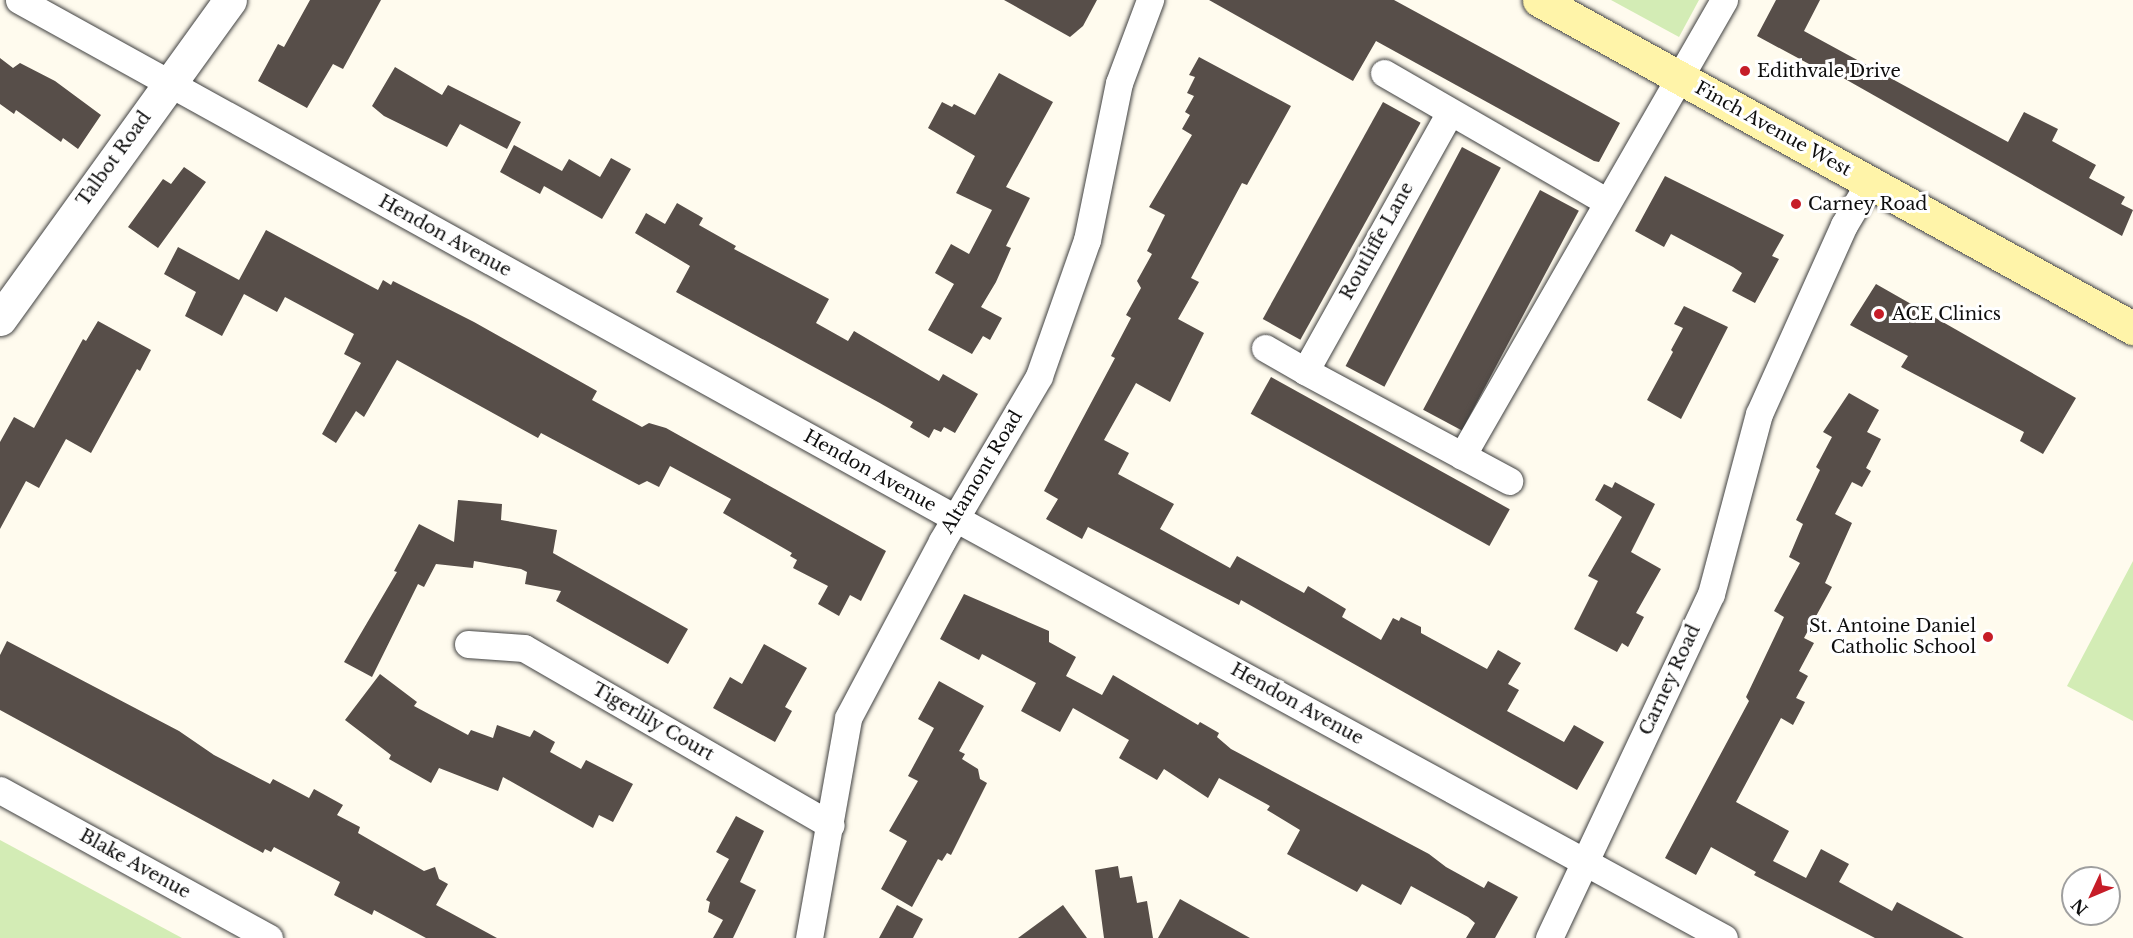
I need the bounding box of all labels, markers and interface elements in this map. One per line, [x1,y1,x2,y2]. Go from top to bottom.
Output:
place label: Edithvale Drive [1757,60,1901,82]
marker: Edithvale Drive [1738,64,1752,78]
street label: Finch Avenue West [1691,77,1855,181]
street label: Talbot Road [72,107,156,211]
street label: Routliffe Lane [1336,179,1418,303]
street label: Hendon Avenue [375,190,515,282]
place label: Carney Road [1808,193,1928,215]
marker: Carney Road [1789,197,1803,211]
place label: ACE Clinics [1892,303,2001,325]
marker: ACE Clinics [1870,305,1888,323]
street label: Altamont Road [937,406,1027,538]
street label: Hendon Avenue [800,425,940,517]
place label: St. Antoine Daniel Catholic School [1808,616,1976,658]
street label: Carney Road [1635,621,1705,739]
marker: St. Antoine Daniel Catholic School [1981,630,1995,644]
street label: Hendon Avenue [1227,658,1367,750]
street label: Tigerlily Court [588,678,718,766]
street label: Blake Avenue [76,824,194,904]
north arrow [2061,866,2121,926]
text: N [2067,895,2092,919]

